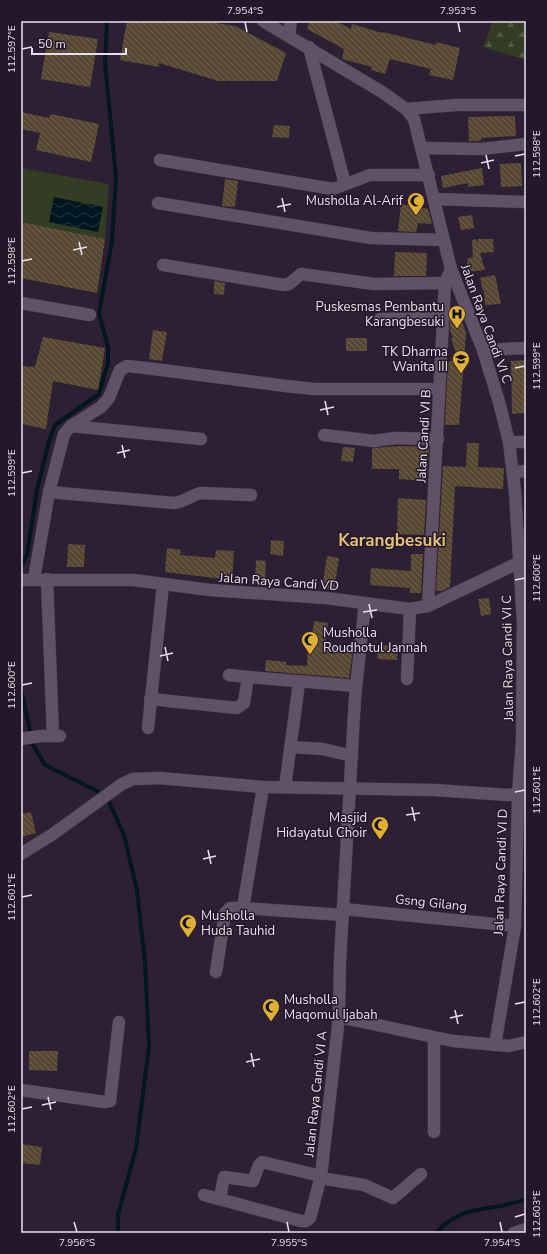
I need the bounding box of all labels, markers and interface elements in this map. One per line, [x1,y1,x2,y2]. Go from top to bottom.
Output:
text: 7.954°S [227,4,263,18]
text: 7.953°S [440,4,476,18]
text: 112.597°E [5,25,19,73]
scale bar [32,30,126,56]
text: 50 m [38,36,66,52]
text: 112.598°E [530,130,544,178]
mosque icon: Musholla Al-Arif [406,191,426,216]
place label: Musholla Al-Arif [306,192,404,210]
text: 112.598°E [5,237,19,285]
street label: Jalan Raya Candi VI C [456,261,516,386]
place label: Puskesmas Pembantu Karangbesuki [316,298,444,331]
hospital icon: Puskesmas Pembantu Karangbesuki [447,304,467,329]
text: 112.599°E [530,342,544,390]
place label: TK Dharma Wanita III [382,343,448,376]
school or university icon: TK Dharma Wanita III [451,349,471,374]
street label: Jalan Candi VI B [413,389,435,484]
text: 112.599°E [5,449,19,497]
district label: Karangbesuki [338,529,446,552]
text: 112.600°E [530,554,544,602]
street label: Jalan Raya Candi VD [217,569,340,595]
street label: Jalan Raya Candi VI C [498,595,518,722]
place label: Musholla Roudhotul Jannah [323,624,427,657]
mosque icon: Musholla Roudhotul Jannah [300,630,320,655]
text: 112.600°E [5,661,19,709]
text: 112.601°E [530,766,544,814]
street label: Jalan Raya Candi VI D [490,808,512,937]
place label: Masjid Hidayatul Choir [276,809,367,842]
mosque icon: Masjid Hidayatul Choir [370,815,390,840]
text: 112.601°E [5,873,19,921]
street label: Gsng Gilang [394,890,468,916]
place label: Musholla Huda Tauhid [201,907,275,940]
mosque icon: Musholla Huda Tauhid [178,913,198,938]
text: 112.602°E [530,978,544,1026]
place label: Musholla Maqomul Ijabah [284,991,378,1024]
mosque icon: Musholla Maqomul Ijabah [261,997,281,1022]
street label: Jalan Raya Candi VI A [300,1030,332,1159]
text: 112.602°E [5,1085,19,1133]
text: 112.603°E [530,1190,544,1238]
text: 7.956°S [59,1236,95,1250]
text: 7.955°S [271,1236,307,1250]
text: 7.954°S [484,1236,520,1250]

